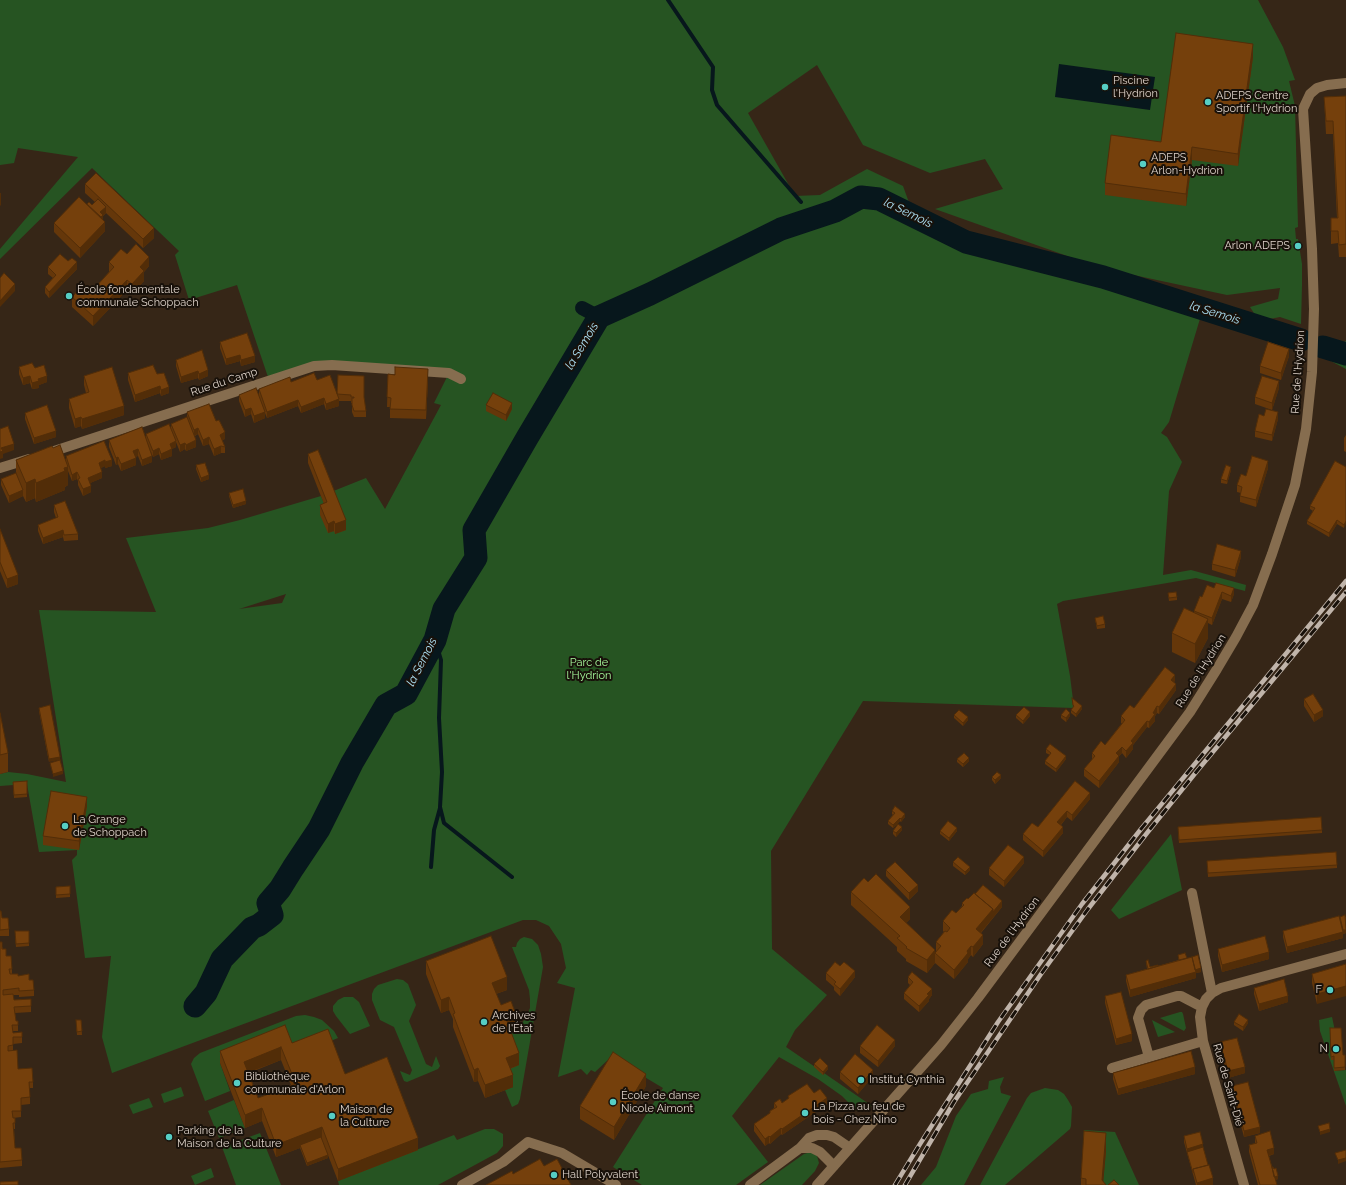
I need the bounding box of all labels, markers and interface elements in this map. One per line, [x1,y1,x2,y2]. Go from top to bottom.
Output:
place label: Piscine l'Hydrion [1113,74,1158,100]
marker: Piscine l'Hydrion [1100,82,1110,92]
place label: ADEPS Centre Sportif l'Hydrion [1216,89,1297,115]
marker: ADEPS Centre Sportif l'Hydrion [1203,97,1213,107]
place label: ADEPS Arlon-Hydrion [1151,151,1223,177]
marker: ADEPS Arlon-Hydrion [1138,159,1148,169]
water label: la Semois [881,195,935,231]
place label: Arlon ADEPS [1224,239,1290,253]
marker: Arlon ADEPS [1293,241,1303,251]
place label: École fondamentale communale Schoppach [77,283,199,309]
marker: École fondamentale communale Schoppach [64,291,74,301]
water label: la Semois [1188,298,1242,328]
water label: la Semois [562,320,602,372]
street label: Rue de l'Hydrion [1288,330,1308,414]
street label: Rue du Camp [189,365,259,399]
street label: Rue de l'Hydrion [1173,632,1229,710]
water label: la Semois [404,635,440,689]
park label: Parc de l'Hydrion [567,656,611,682]
place label: La Grange de Schoppach [73,813,147,839]
marker: La Grange de Schoppach [60,821,70,831]
street label: Rue de l'Hydrion [981,895,1043,969]
place label: F [1316,983,1322,997]
marker: F [1325,985,1335,995]
place label: Archives de l'État [492,1009,535,1035]
marker: Archives de l'État [479,1017,489,1027]
street label: Rue de Saint-Dié [1210,1042,1246,1128]
place label: N [1320,1042,1328,1056]
marker: N [1331,1044,1341,1054]
place label: Bibliothèque communale d'Arlon [245,1070,344,1096]
place label: Institut Cynthia [869,1073,945,1087]
marker: Institut Cynthia [856,1075,866,1085]
marker: Bibliothèque communale d'Arlon [232,1078,242,1088]
place label: École de danse Nicole Aimont [621,1089,699,1115]
marker: École de danse Nicole Aimont [608,1097,618,1107]
place label: La Pizza au feu de bois - Chez Nino [813,1100,905,1126]
place label: Maison de la Culture [340,1103,392,1129]
marker: La Pizza au feu de bois - Chez Nino [800,1108,810,1118]
marker: Maison de la Culture [327,1111,337,1121]
place label: Parking de la Maison de la Culture [177,1124,281,1150]
marker: Parking de la Maison de la Culture [164,1132,174,1142]
place label: Hall Polyvalent [562,1168,638,1182]
marker: Hall Polyvalent [549,1170,559,1180]

